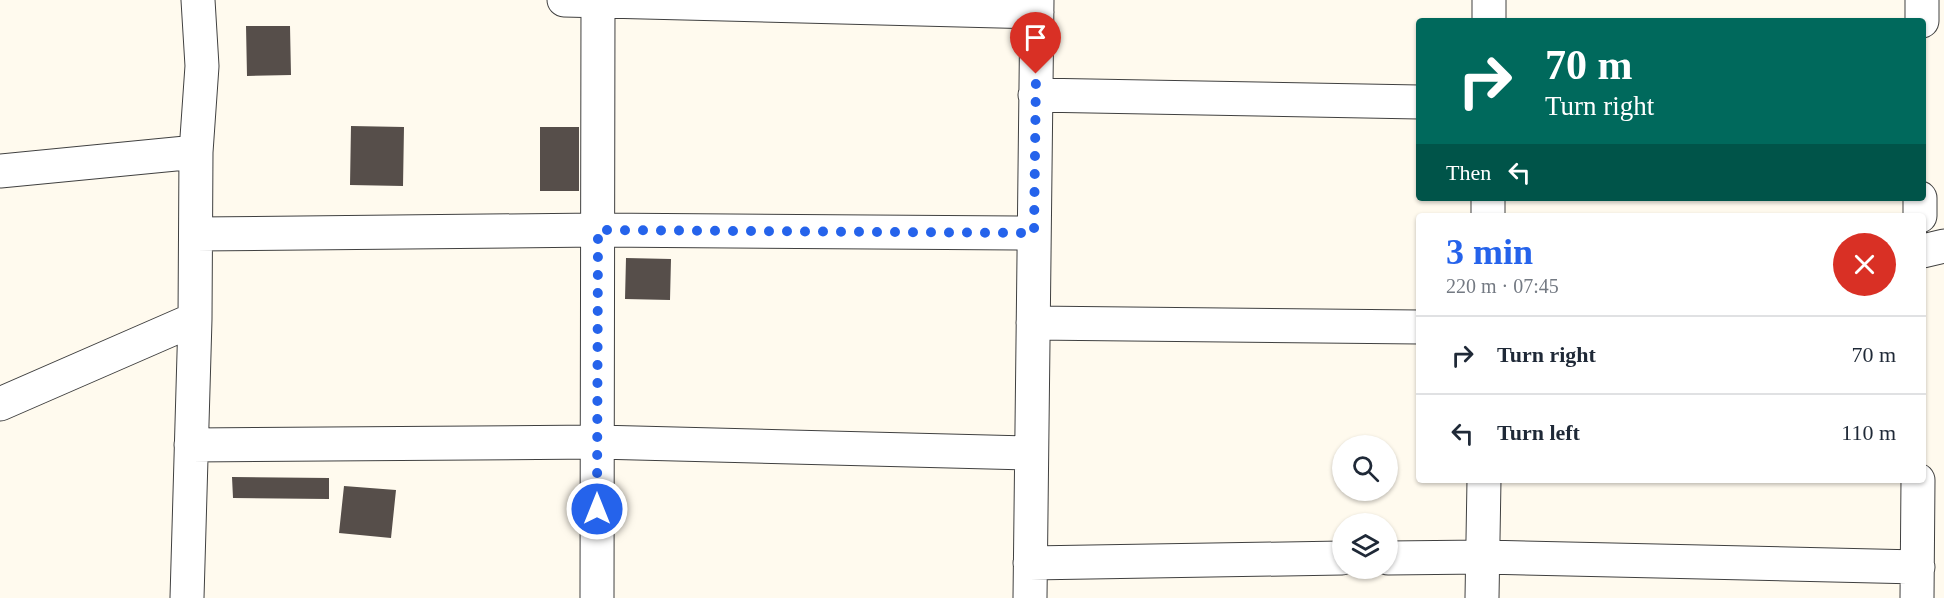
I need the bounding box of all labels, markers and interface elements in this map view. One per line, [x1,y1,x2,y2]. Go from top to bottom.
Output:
pin [1010,12,1061,74]
icon: arrive [1019,21,1052,54]
icon: right [1446,42,1524,120]
text: 70 m [1545,42,1633,88]
text: Turn right [1545,91,1654,121]
icon: left [1503,156,1536,189]
text: Then [1446,160,1491,185]
text: 3 min [1446,232,1533,272]
button: close [1833,233,1896,296]
text: 220 m · 07:45 [1446,275,1559,297]
icon: right [1446,339,1479,372]
text: Turn right [1497,342,1596,367]
text: 70 m [1851,342,1896,367]
icon: left [1446,417,1479,450]
text: Turn left [1497,420,1580,445]
text: 110 m [1841,420,1896,445]
map controls [1332,435,1398,579]
button: search [1332,435,1398,501]
position arrow [565,477,629,541]
button: layers [1332,513,1398,579]

